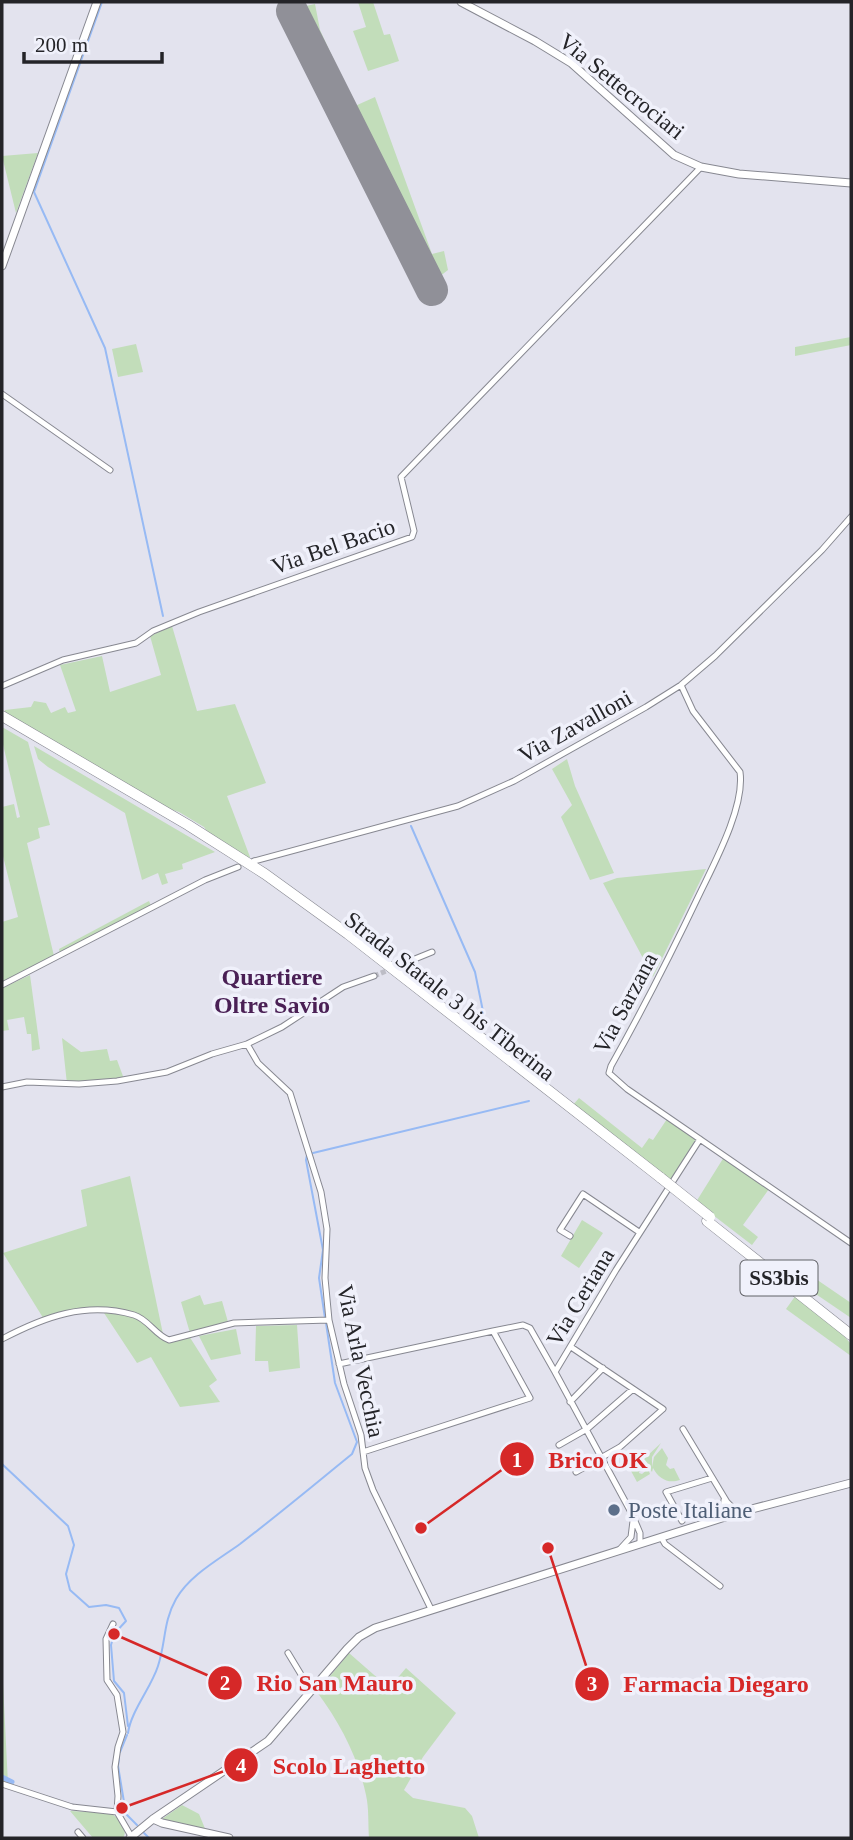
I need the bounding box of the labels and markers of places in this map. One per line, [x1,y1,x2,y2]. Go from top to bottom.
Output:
callout: Brico OK [499,1437,661,1482]
place label: Poste Italiane [628,1498,753,1523]
marker: Poste Italiane [606,1502,622,1518]
callout: Rio San Mauro [208,1661,427,1706]
callout: Farmacia Diegaro [574,1661,823,1706]
callout: Scolo Laghetto [224,1743,439,1788]

